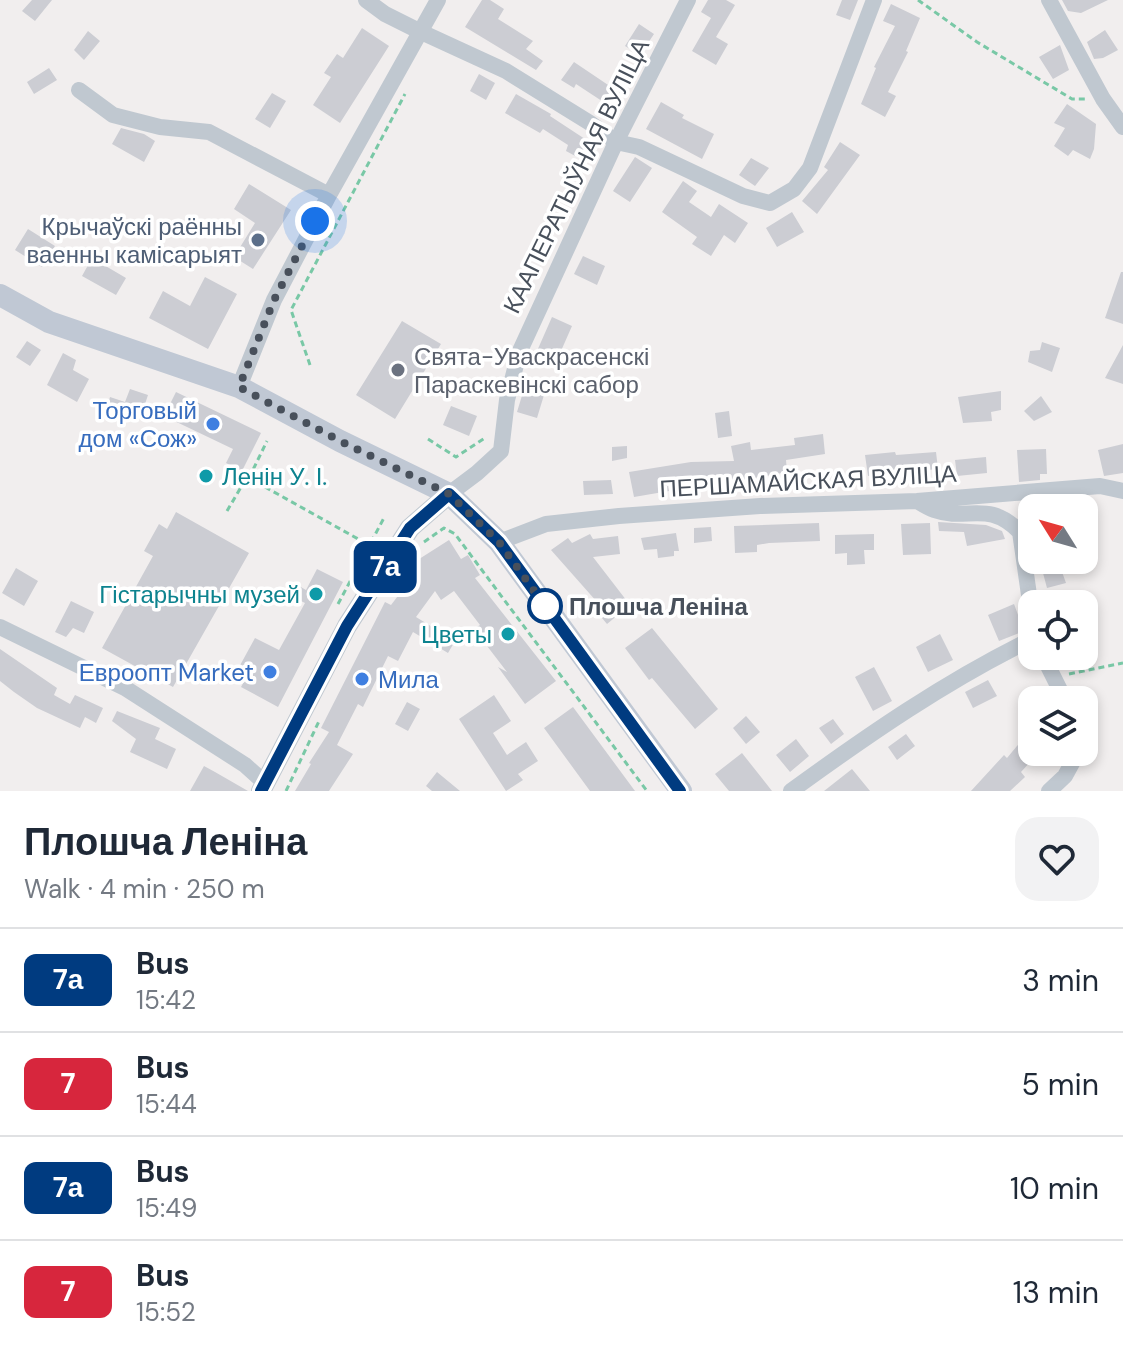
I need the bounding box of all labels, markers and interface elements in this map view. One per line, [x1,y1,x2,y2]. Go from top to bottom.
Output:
street label: КААПЕРАТЫЎНАЯ ВУЛІЦА [496,34,656,318]
your location [295,201,335,241]
place label: Крычаўскі раённы ваенны камісарыят [27,211,242,270]
marker: Крычаўскі раённы ваенны камісарыят [249,231,267,249]
place label: Свята-Уваскрасенскі Параскевінскі сабор [414,341,649,400]
marker: Свята-Уваскрасенскі Параскевінскі сабор [389,361,407,379]
place label: Торговый дом «Сож» [79,395,197,454]
marker: Торговый дом «Сож» [204,415,222,433]
street label: ПЕРШАМАЙСКАЯ ВУЛІЦА [659,458,957,504]
place label: Ленін У. І. [222,461,327,492]
marker: Ленін У. І. [197,467,215,485]
north arrow [1018,494,1098,574]
map controls [1018,494,1098,766]
line badge: 7а [349,541,421,593]
text: 7а [370,548,400,585]
place label: Гістарычны музей [99,579,300,610]
marker: Гістарычны музей [307,585,325,603]
marker: Плошча Леніна [528,589,562,623]
button: locate [1018,590,1098,670]
place label: Плошча Леніна [569,591,749,622]
place label: Цветы [421,619,492,650]
marker: Цветы [499,625,517,643]
place label: Евроопт Market [79,657,254,688]
marker: Евроопт Market [261,663,279,681]
place label: Мила [378,664,439,695]
marker: Мила [353,670,371,688]
button: layers [1018,686,1098,766]
text: Плошча Леніна [24,817,307,867]
button: heart [1015,817,1099,901]
text: Walk · 4 min · 250 m [24,872,265,906]
text: Bus [136,944,190,983]
text: 7а [53,961,83,998]
text: 3 min [1022,961,1099,1000]
text: 15:42 [136,983,196,1017]
text: Bus [136,1048,190,1087]
text: 7 [60,1065,76,1102]
text: 5 min [1022,1065,1099,1104]
text: 15:44 [136,1087,197,1121]
text: Bus [136,1152,190,1191]
text: 7а [53,1169,83,1206]
text: 10 min [1010,1169,1099,1208]
text: 15:49 [136,1191,197,1225]
text: Bus [136,1256,190,1295]
text: 7 [60,1273,76,1310]
text: 13 min [1013,1273,1099,1312]
text: 15:52 [136,1295,196,1329]

